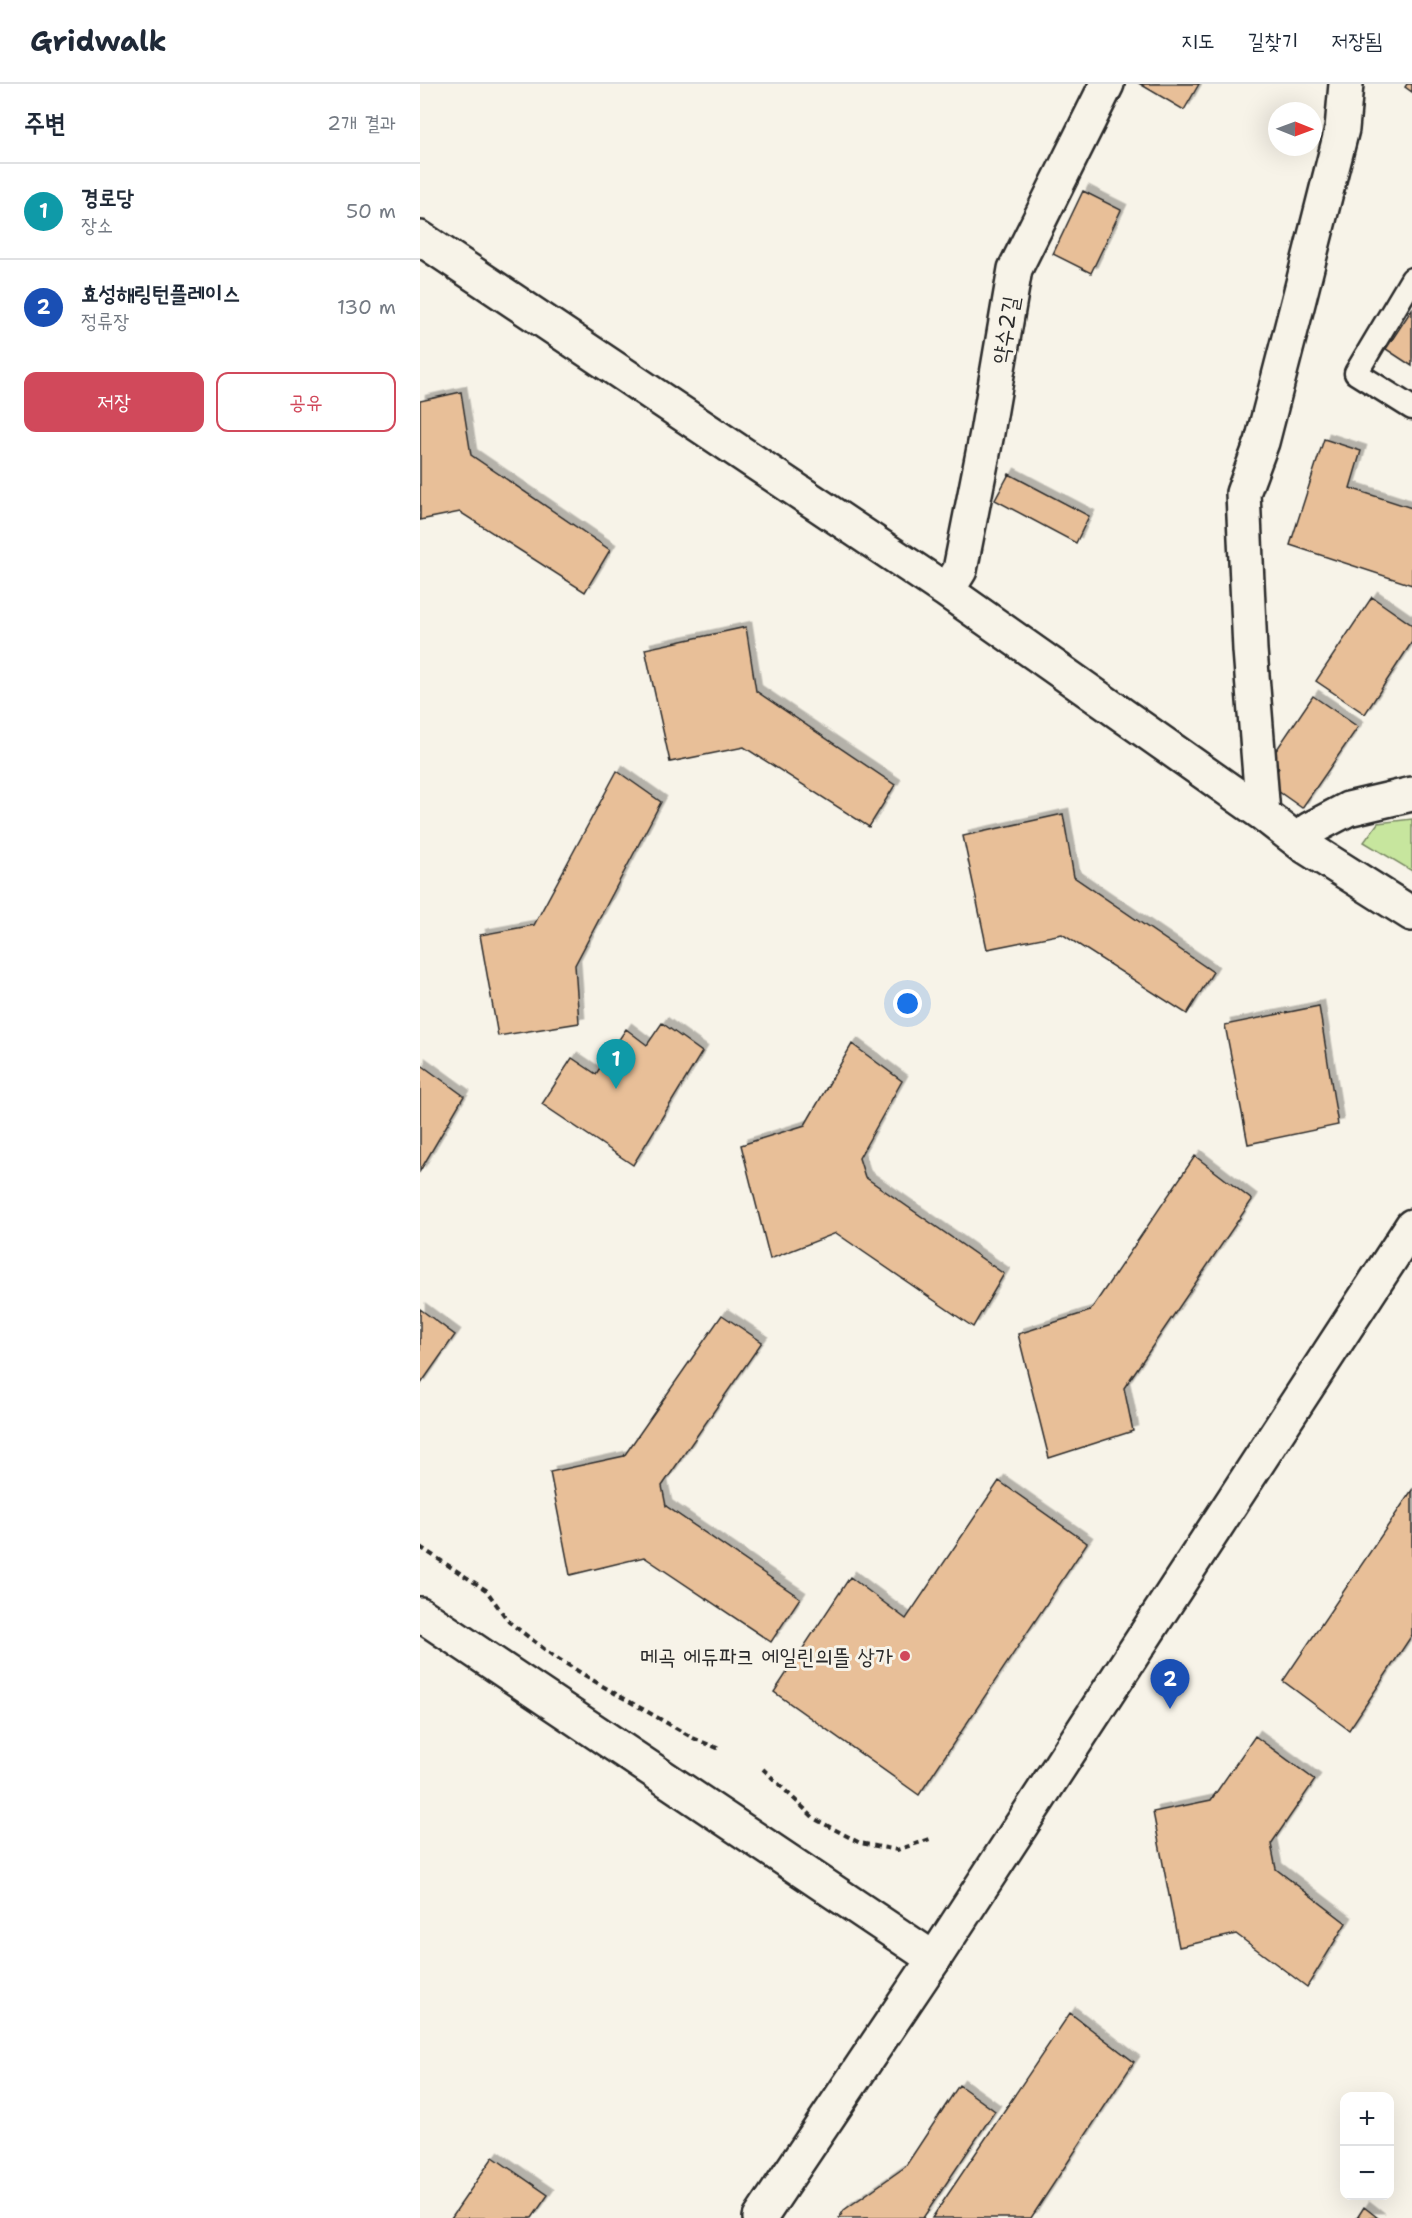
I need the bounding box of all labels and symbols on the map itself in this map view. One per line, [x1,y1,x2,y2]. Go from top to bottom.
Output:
north arrow [1268,102,1322,156]
street label: 약수2길 [985,294,1026,366]
your location [893,989,922,1018]
pin: 1 [596,1040,636,1089]
place label: 메곡 에듀파크 에일린의뜰 상가 [640,1642,893,1671]
marker: 메곡 에듀파크 에일린의뜰 상가 [898,1649,912,1663]
pin: 2 [1150,1660,1190,1709]

